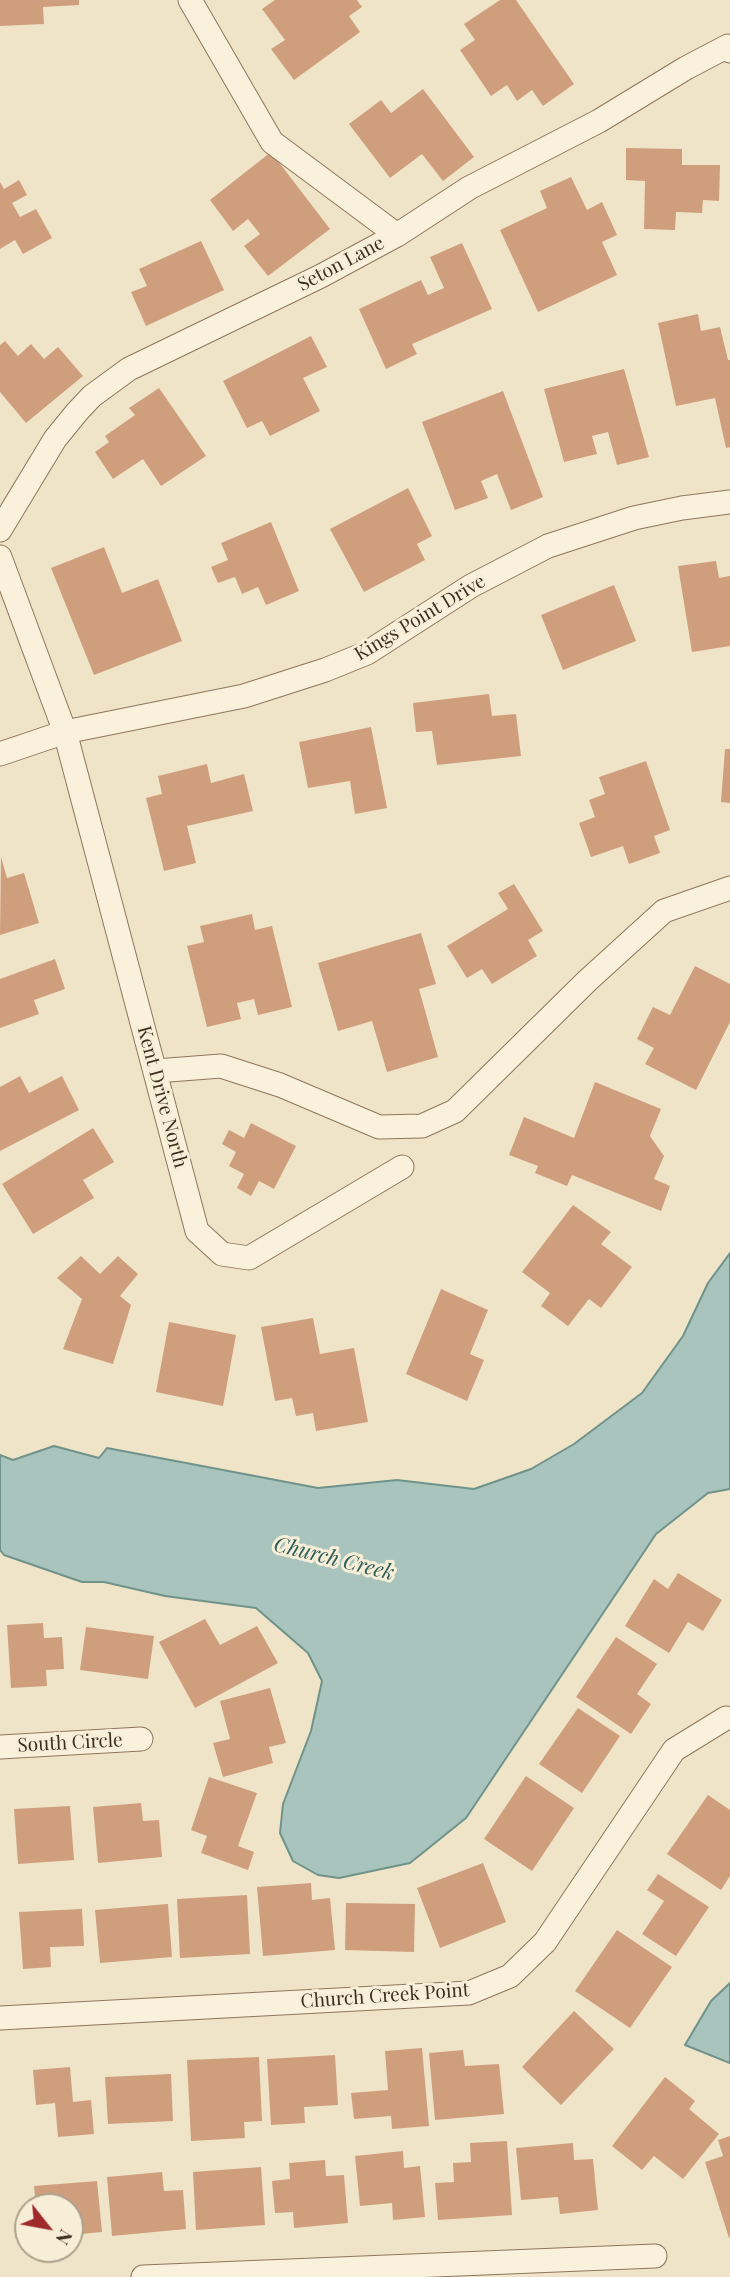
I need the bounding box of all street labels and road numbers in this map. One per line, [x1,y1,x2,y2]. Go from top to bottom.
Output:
street label: Seton Lane [294,232,388,296]
street label: Kings Point Drive [350,570,490,666]
street label: Kent Drive North [132,1024,192,1170]
street label: South Circle [17,1729,123,1757]
street label: Church Creek Point [300,1979,470,2013]

